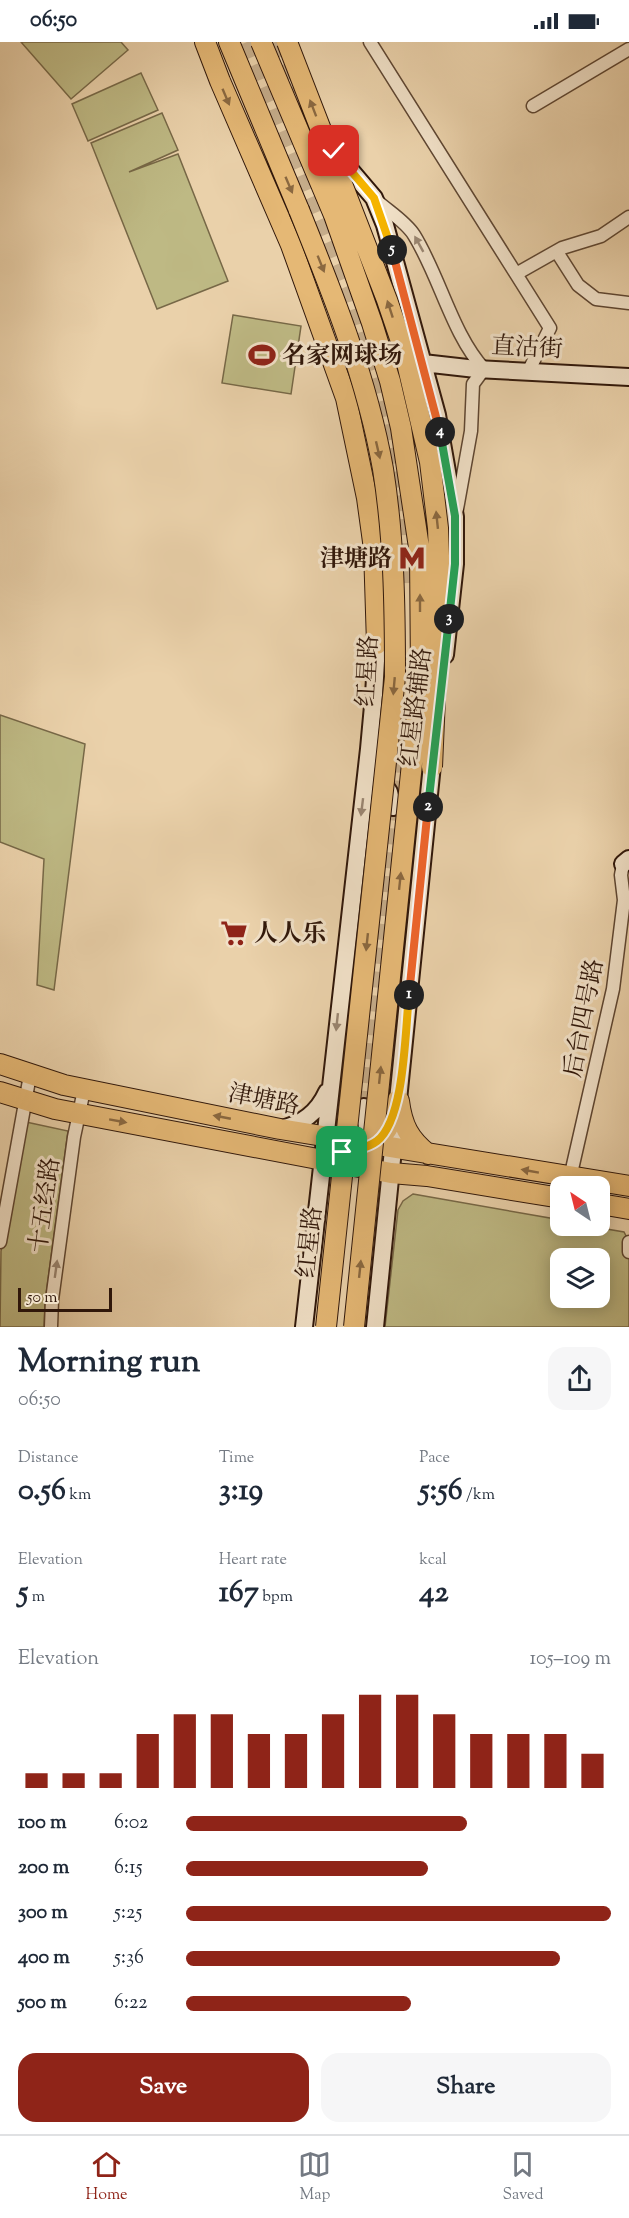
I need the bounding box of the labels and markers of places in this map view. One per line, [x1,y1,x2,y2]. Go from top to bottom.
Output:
pin [308,125,359,176]
pin: 5 [377,235,407,265]
sports icon: 名家网球场 [247,340,277,370]
place label: 名家网球场 [282,340,402,374]
pin: 4 [425,417,455,447]
place label: 津塘路 [320,543,392,577]
metro station icon: 津塘路 [397,543,427,573]
pin: 3 [434,604,464,634]
pin: 2 [413,792,443,822]
supermarket icon: 人人乐 [219,918,249,948]
place label: 人人乐 [254,918,326,952]
pin: 1 [394,980,424,1010]
pin [316,1126,367,1177]

